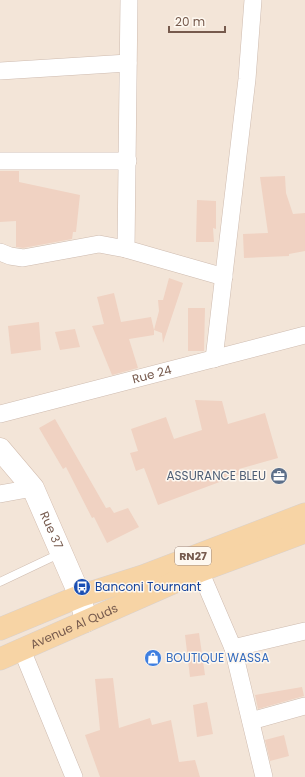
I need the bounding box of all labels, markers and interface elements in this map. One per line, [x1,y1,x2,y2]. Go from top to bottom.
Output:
scale bar [169,8,225,34]
text: 20 m [175,13,205,30]
street label: Rue 24 [130,361,174,387]
office icon: ASSURANCE BLEU [269,466,289,486]
place label: ASSURANCE BLEU [166,467,266,484]
street label: Rue 37 [36,508,68,552]
road number: RN27 [175,547,211,565]
bus stop icon: Banconi Tournant [72,577,92,597]
place label: Banconi Tournant [95,578,201,595]
street label: Avenue Al Quds [27,599,120,653]
shop icon: BOUTIQUE WASSA [143,648,163,668]
place label: BOUTIQUE WASSA [166,649,269,666]

